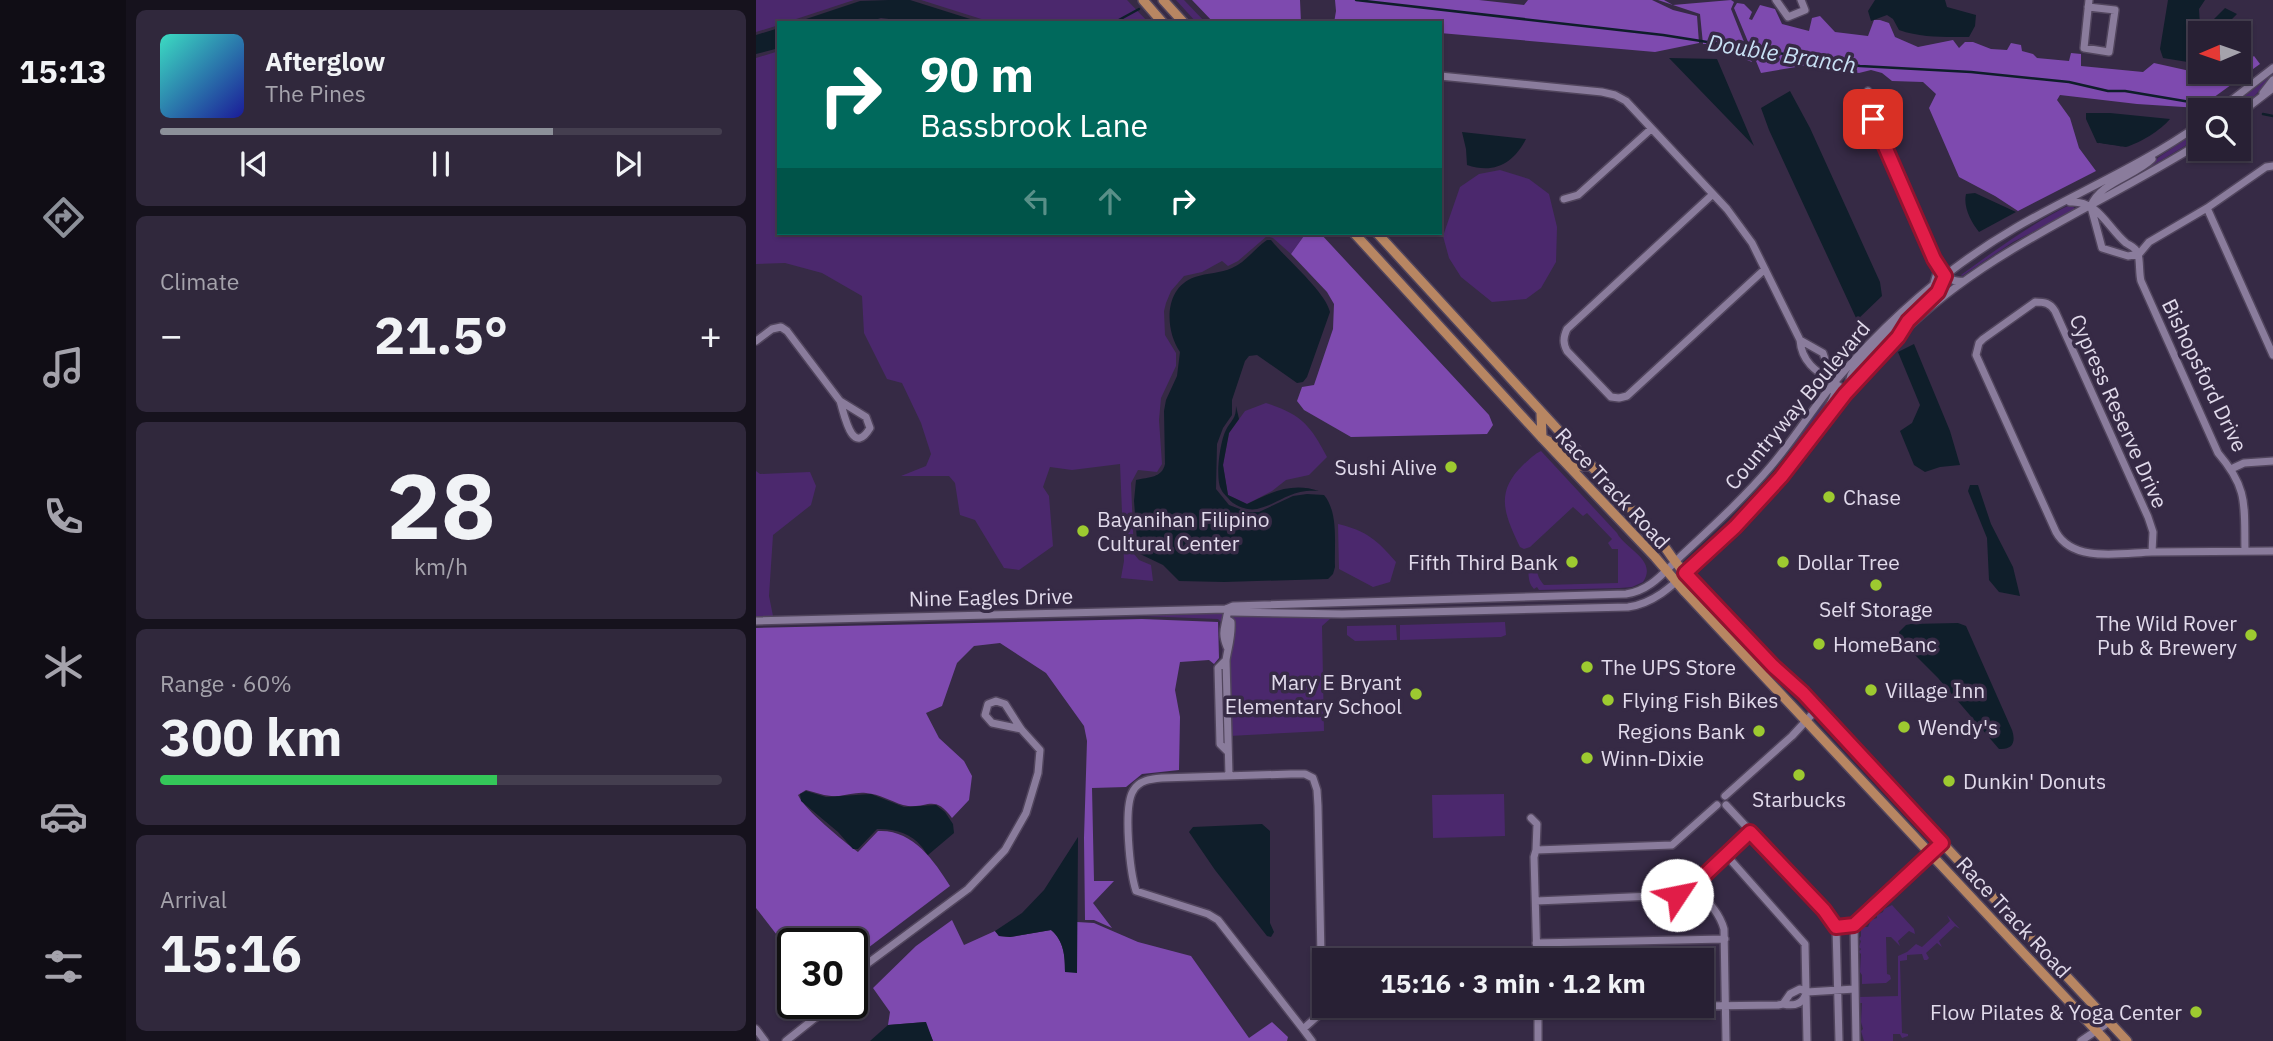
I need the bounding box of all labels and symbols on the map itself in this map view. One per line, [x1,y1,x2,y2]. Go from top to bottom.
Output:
north arrow [2188,21,2250,84]
water label: Double Branch [1705,26,1859,80]
pin [1843,89,1903,149]
street label: Bishopsford Drive [2156,294,2254,456]
street label: Cypress Reserve Drive [2064,309,2174,513]
street label: Countryway Boulevard [1718,315,1876,495]
street label: Race Track Road [1550,421,1676,555]
place label: Sushi Alive [1334,453,1437,481]
marker: Sushi Alive [1443,459,1459,475]
place label: Chase [1843,483,1901,511]
marker: Chase [1821,489,1837,505]
place label: Bayanihan Filipino Cultural Center [1097,505,1270,557]
marker: Bayanihan Filipino Cultural Center [1075,523,1091,539]
place label: Fifth Third Bank [1408,548,1558,576]
place label: Dollar Tree [1797,548,1900,576]
marker: Fifth Third Bank [1564,554,1580,570]
marker: Dollar Tree [1775,554,1791,570]
marker: Self Storage [1868,577,1884,593]
street label: Nine Eagles Drive [909,582,1073,612]
place label: Self Storage [1819,595,1933,623]
place label: The Wild Rover Pub & Brewery [2096,609,2238,661]
marker: The Wild Rover Pub & Brewery [2243,627,2259,643]
place label: HomeBanc [1833,630,1937,658]
marker: HomeBanc [1811,636,1827,652]
place label: The UPS Store [1601,653,1736,681]
marker: The UPS Store [1579,659,1595,675]
place label: Mary E Bryant Elementary School [1225,668,1402,720]
place label: Village Inn [1885,676,1985,704]
marker: Village Inn [1863,682,1879,698]
marker: Mary E Bryant Elementary School [1408,686,1424,702]
place label: Flying Fish Bikes [1622,686,1778,714]
marker: Flying Fish Bikes [1600,692,1616,708]
place label: Wendy's [1918,713,1998,741]
place label: Regions Bank [1617,717,1745,745]
marker: Wendy's [1896,719,1912,735]
marker: Regions Bank [1751,723,1767,739]
place label: Winn-Dixie [1601,744,1704,772]
marker: Winn-Dixie [1579,750,1595,766]
marker: Starbucks [1791,767,1807,783]
place label: Dunkin' Donuts [1963,767,2106,795]
marker: Dunkin' Donuts [1941,773,1957,789]
place label: Starbucks [1752,785,1846,813]
street label: Race Track Road [1951,850,2077,984]
position arrow [1640,858,1714,932]
speed limit sign: 30 [777,928,868,1019]
place label: Flow Pilates & Yoga Center [1930,998,2182,1026]
marker: Flow Pilates & Yoga Center [2188,1004,2204,1020]

